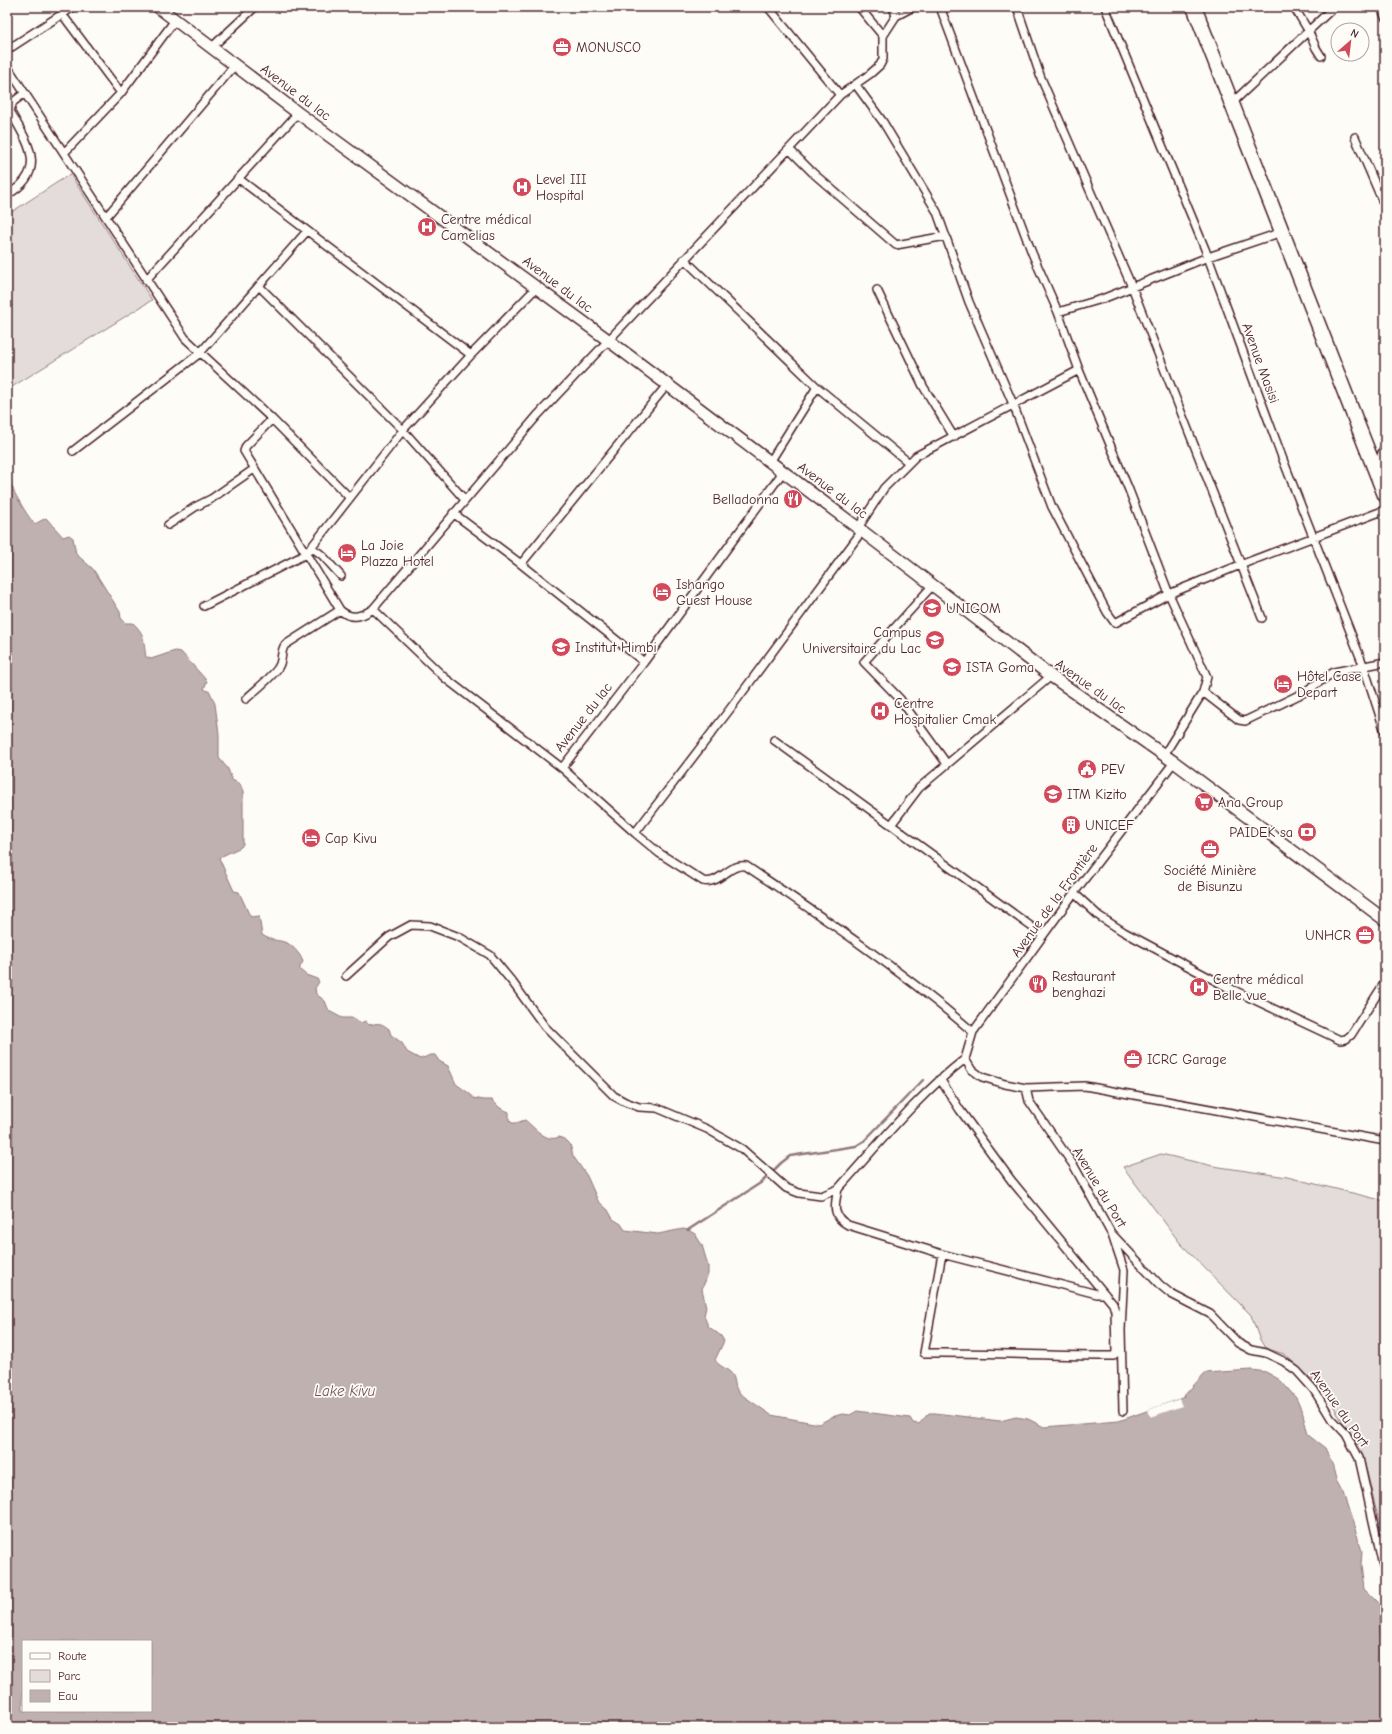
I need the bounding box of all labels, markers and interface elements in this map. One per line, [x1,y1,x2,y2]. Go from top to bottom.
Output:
north arrow [1330,22,1370,62]
text: N [1348,26,1361,41]
office icon: MONUSCO [551,36,573,58]
place label: MONUSCO [576,39,641,56]
street label: Avenue du lac [257,60,334,124]
place label: Level III Hospital [536,171,587,204]
hospital icon: Level III Hospital [511,176,533,198]
place label: Centre médical Camelias [441,211,532,244]
hospital icon: Centre médical Camelias [416,216,438,238]
street label: Avenue du lac [519,252,596,316]
street label: Avenue Masisi [1238,321,1283,406]
street label: Avenue du lac [794,458,871,522]
restaurant icon: Belladonna [782,488,804,510]
place label: Belladonna [712,491,779,508]
place label: La Joie Plazza Hotel [361,537,434,570]
hotel icon: La Joie Plazza Hotel [336,542,358,564]
place label: Ishango Guest House [676,576,752,609]
hotel icon: Ishango Guest House [651,581,673,603]
school or university icon: UNIGOM [921,597,943,619]
place label: UNIGOM [946,600,1001,617]
place label: Campus Universitaire du Lac [802,624,921,657]
school or university icon: Campus Universitaire du Lac [924,629,946,651]
school or university icon: Institut Himbi [550,636,572,658]
place label: Institut Himbi [575,639,657,656]
street label: Avenue du lac [1052,655,1130,717]
school or university icon: ISTA Goma [941,656,963,678]
place label: ISTA Goma [966,659,1034,676]
place label: Hôtel Case Depart [1297,668,1361,701]
hotel icon: Hôtel Case Depart [1272,673,1294,695]
street label: Avenue du lac [551,679,616,755]
place label: Centre Hospitalier Cmak [894,695,997,728]
hospital icon: Centre Hospitalier Cmak [869,700,891,722]
public building icon: PEV [1076,758,1098,780]
place label: PEV [1101,761,1125,778]
school or university icon: ITM Kizito [1042,783,1064,805]
place label: ITM Kizito [1067,786,1127,803]
supermarket icon: Ana Group [1193,791,1215,813]
place label: Ana Group [1218,794,1283,811]
building icon: UNICEF [1060,814,1082,836]
place label: UNICEF [1085,817,1134,834]
bank icon: PAIDEK sa [1296,821,1318,843]
place label: PAIDEK sa [1229,824,1293,841]
hotel icon: Cap Kivu [300,827,322,849]
place label: Cap Kivu [325,830,377,847]
office icon: Société Minière de Bisunzu [1199,838,1221,860]
street label: Avenue de la Frontière [1007,840,1101,960]
place label: Société Minière de Bisunzu [1164,862,1256,895]
office icon: UNHCR [1354,924,1376,946]
place label: UNHCR [1305,927,1351,944]
place label: Restaurant benghazi [1052,968,1116,1001]
place label: Centre médical Belle vue [1213,971,1304,1004]
restaurant icon: Restaurant benghazi [1027,973,1049,995]
hospital icon: Centre médical Belle vue [1188,976,1210,998]
office icon: ICRC Garage [1122,1048,1144,1070]
place label: ICRC Garage [1147,1051,1227,1068]
street label: Avenue du Port [1069,1144,1131,1231]
street label: Avenue du Port [1307,1366,1373,1451]
water label: Lake Kivu [315,1382,376,1400]
legend [22,1640,152,1712]
text: Route [58,1649,87,1663]
text: Parc [58,1669,81,1683]
text: Eau [58,1689,78,1703]

